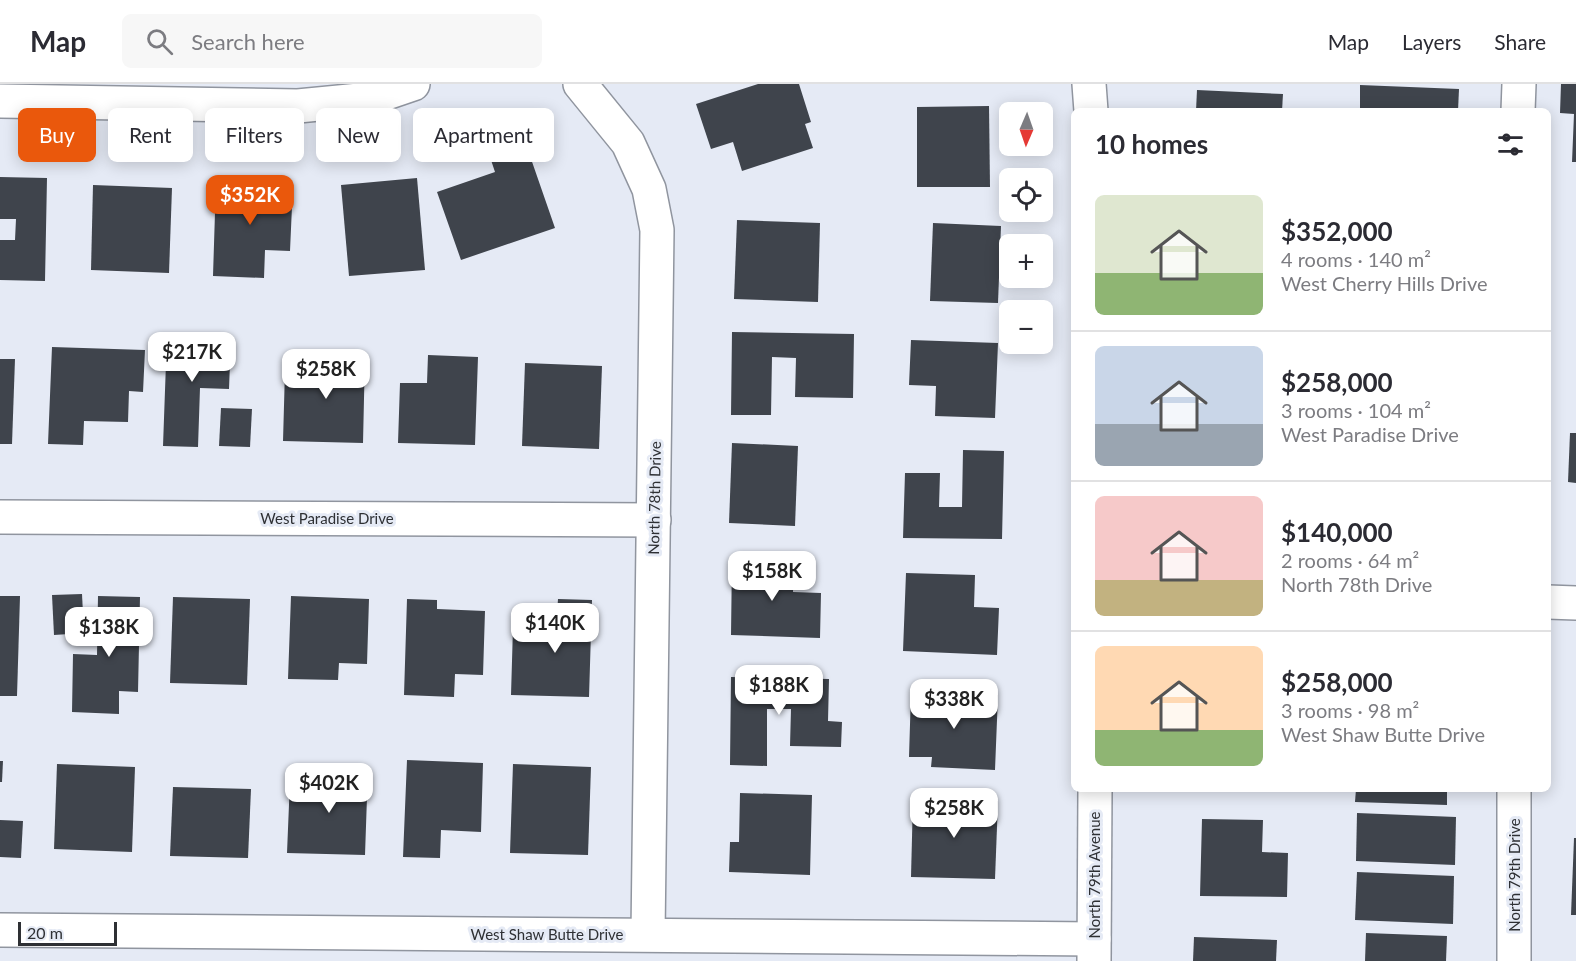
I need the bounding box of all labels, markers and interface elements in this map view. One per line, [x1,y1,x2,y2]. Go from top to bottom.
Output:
search box [122,14,542,68]
text: Map [30,24,86,58]
icon: search [143,25,176,58]
text: Search here [191,28,305,55]
text: Map [1328,29,1369,54]
text: Layers [1402,29,1461,54]
text: Share [1494,29,1546,54]
north arrow [999,102,1053,156]
map controls [999,102,1053,354]
chip: Buy [18,108,96,162]
chip: Rent [108,108,193,162]
chip: Filters [205,108,304,162]
chip: New [316,108,401,162]
chip: Apartment [413,108,554,162]
text: 10 homes [1095,128,1208,160]
icon: filters [1494,128,1527,161]
button: locate [999,168,1053,222]
pin: $352K [208,175,292,226]
text: $352K [220,182,280,206]
text: $352,000 [1281,215,1393,247]
icon: home [1143,219,1215,291]
button: + [999,234,1053,288]
text: 4 rooms · 140 m² [1281,247,1431,271]
text: West Cherry Hills Drive [1281,271,1488,295]
button: − [999,300,1053,354]
pin: $217K [150,332,234,383]
text: $217K [162,339,222,363]
pin: $258K [284,349,368,400]
text: $258K [296,356,356,380]
text: $258,000 [1281,366,1393,398]
icon: home [1143,370,1215,442]
text: 3 rooms · 104 m² [1281,398,1431,422]
text: West Paradise Drive [1281,422,1459,446]
street label: North 78th Drive [644,441,664,555]
street label: West Paradise Drive [260,509,394,527]
text: $140,000 [1281,516,1393,548]
icon: home [1143,520,1215,592]
text: 2 rooms · 64 m² [1281,548,1419,572]
pin: $158K [730,551,814,602]
text: $158K [742,558,802,582]
text: North 78th Drive [1281,572,1432,596]
pin: $140K [513,603,597,654]
pin: $138K [67,607,151,658]
text: $140K [525,610,585,634]
text: $138K [79,614,139,638]
pin: $188K [737,665,821,716]
text: $258,000 [1281,666,1393,698]
icon: home [1143,670,1215,742]
text: $188K [749,672,809,696]
pin: $338K [912,679,996,730]
text: $338K [924,686,984,710]
text: 3 rooms · 98 m² [1281,698,1419,722]
text: West Shaw Butte Drive [1281,722,1485,746]
pin: $402K [287,763,371,814]
text: $402K [299,770,359,794]
pin: $258K [912,788,996,839]
text: $258K [924,795,984,819]
street label: North 79th Avenue [1085,811,1103,938]
street label: North 79th Drive [1505,818,1523,932]
scale bar [18,919,117,946]
text: 20 m [27,923,63,942]
street label: West Shaw Butte Drive [470,925,624,943]

